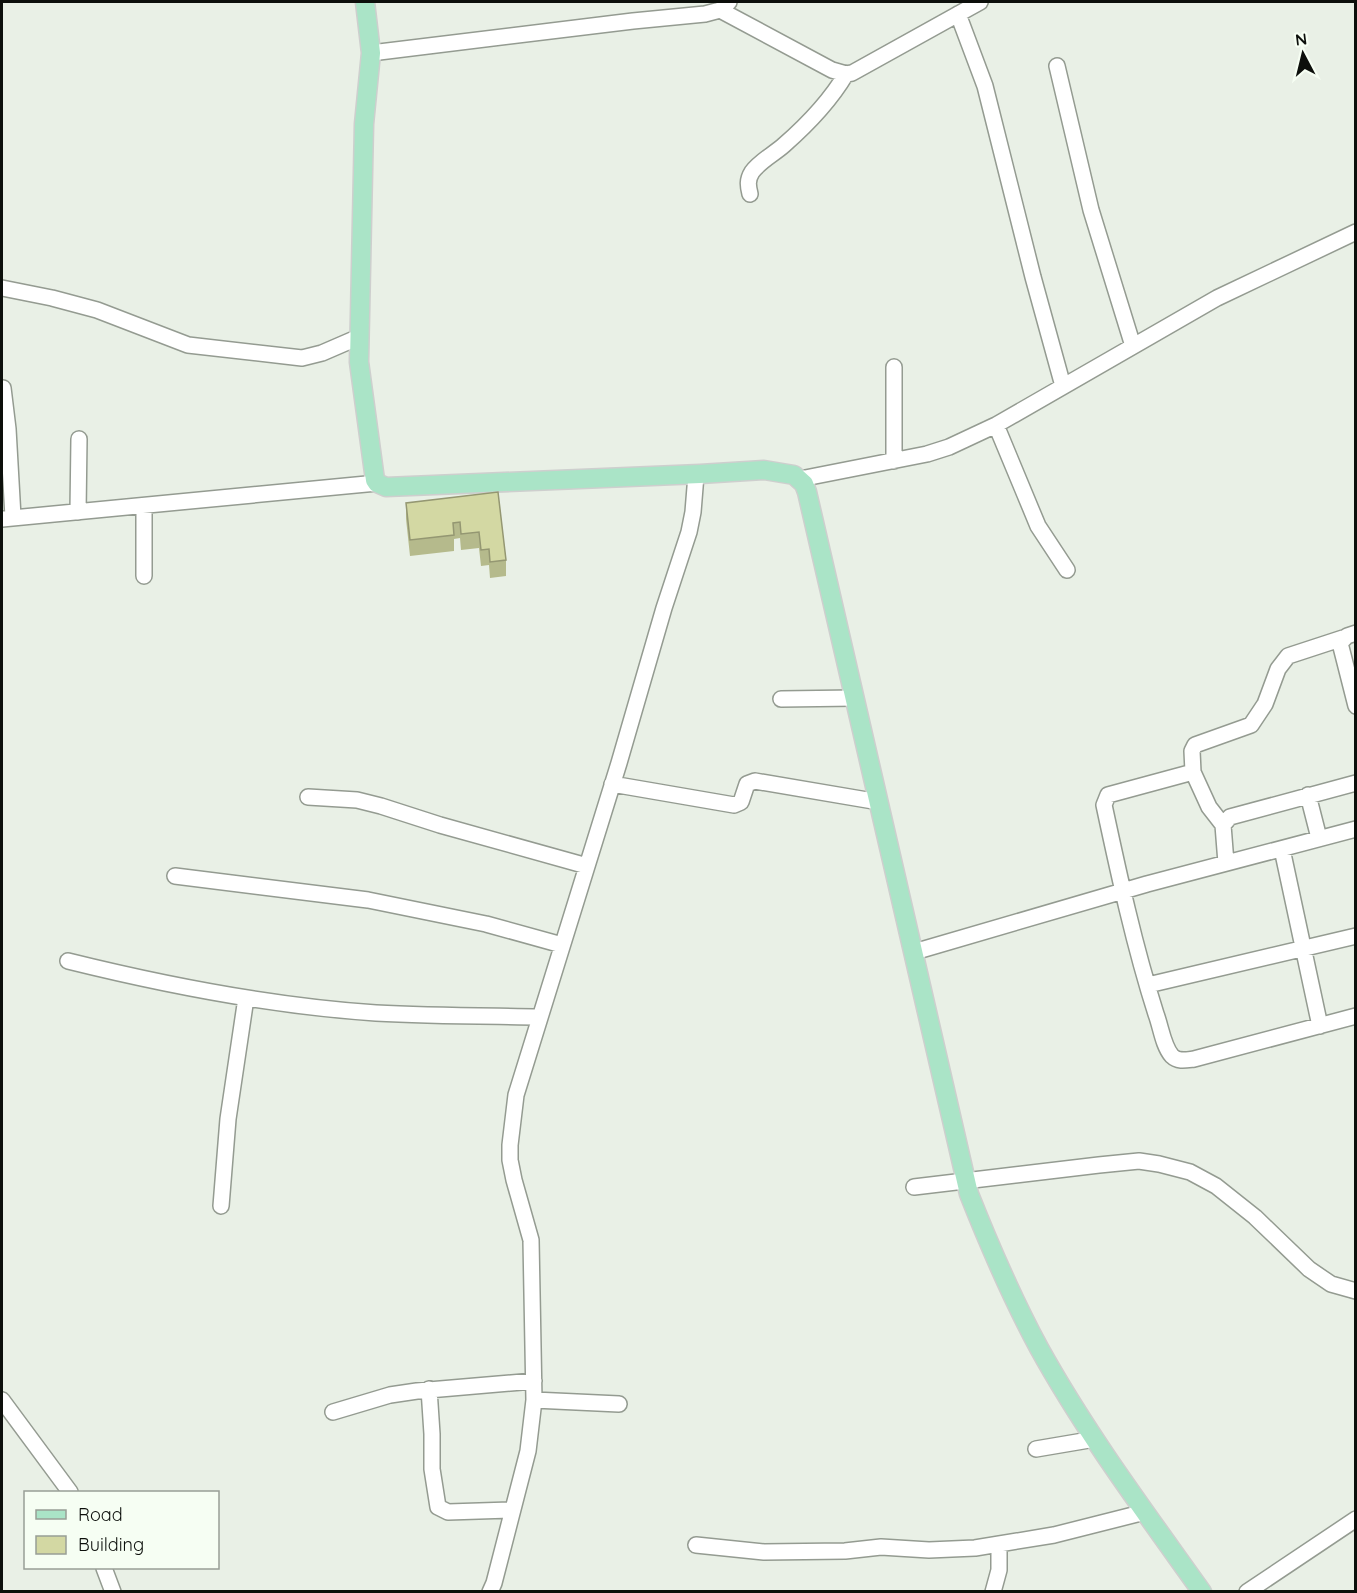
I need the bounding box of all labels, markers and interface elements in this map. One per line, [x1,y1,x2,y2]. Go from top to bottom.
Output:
north arrow [1273,24,1333,84]
text: N [1294,28,1308,50]
legend [24,1491,219,1569]
text: Road [78,1503,123,1526]
text: Building [78,1533,144,1556]

